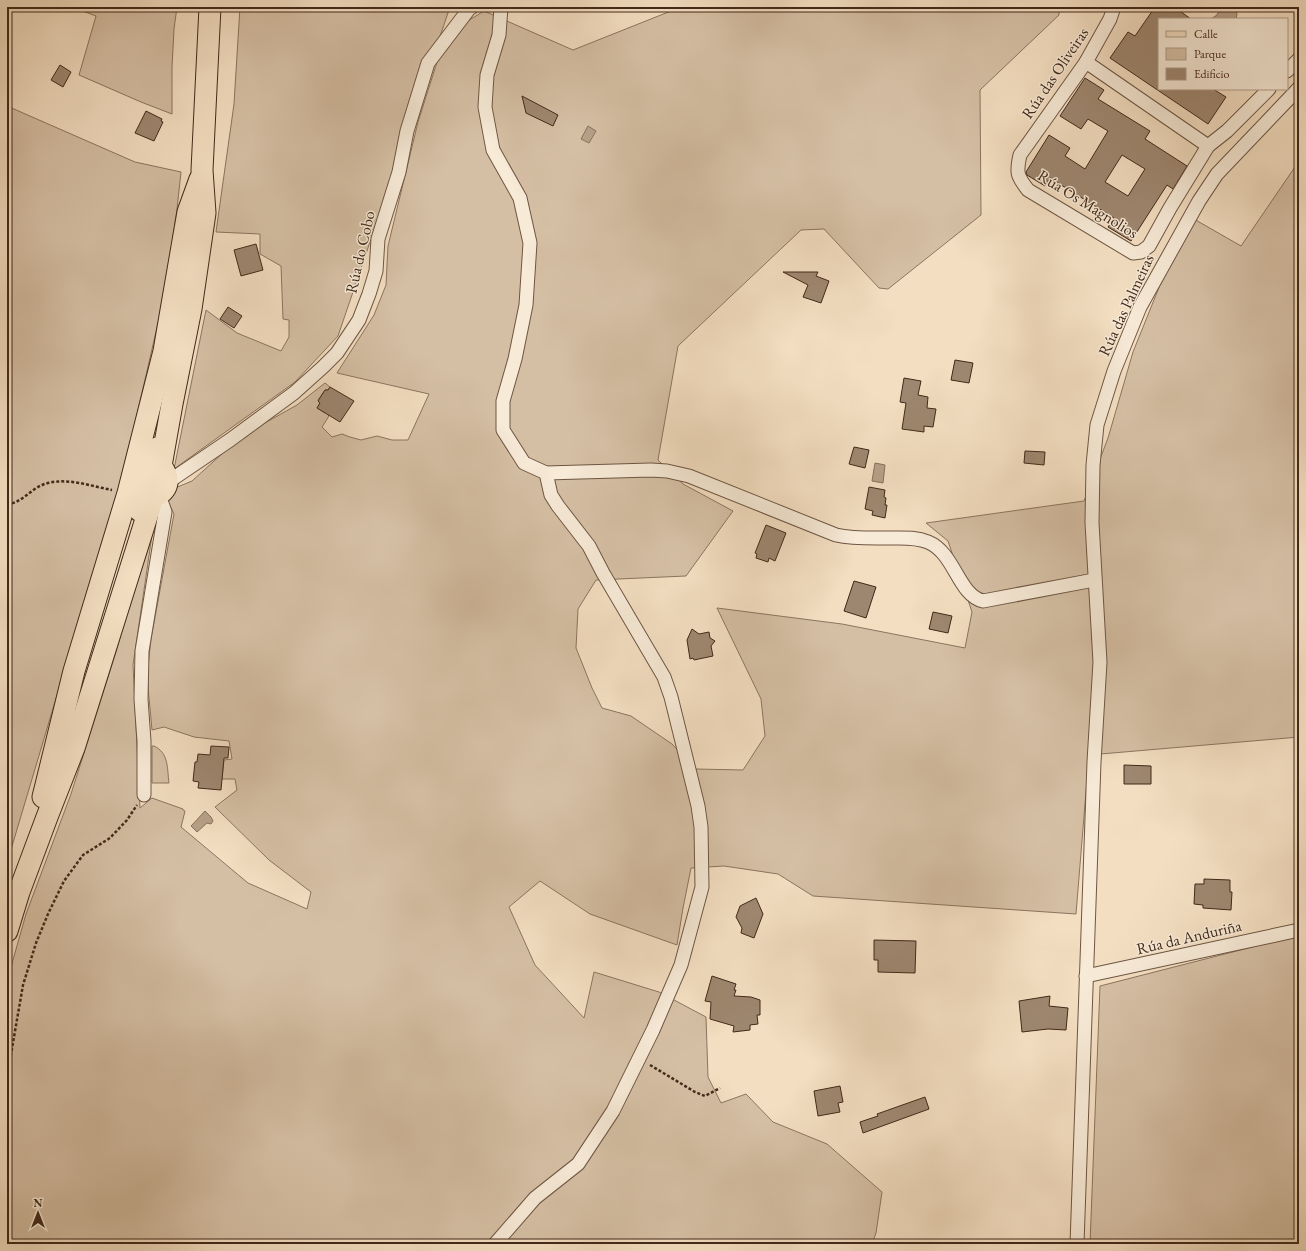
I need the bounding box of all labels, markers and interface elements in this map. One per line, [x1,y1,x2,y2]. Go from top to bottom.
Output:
legend [1158,18,1288,90]
street label: Rúa das Oliveiras [1017,23,1093,123]
text: Calle [1194,26,1218,42]
text: Parque [1194,46,1226,62]
text: Edificio [1194,66,1230,82]
street label: Rúa Os Magnolios [1034,165,1142,243]
street label: Rúa do Cobo [340,209,380,295]
street label: Rúa das Palmeiras [1093,251,1159,359]
street label: Rúa da Anduriña [1134,915,1244,959]
north arrow [18,1193,58,1233]
text: N [34,1196,43,1210]

